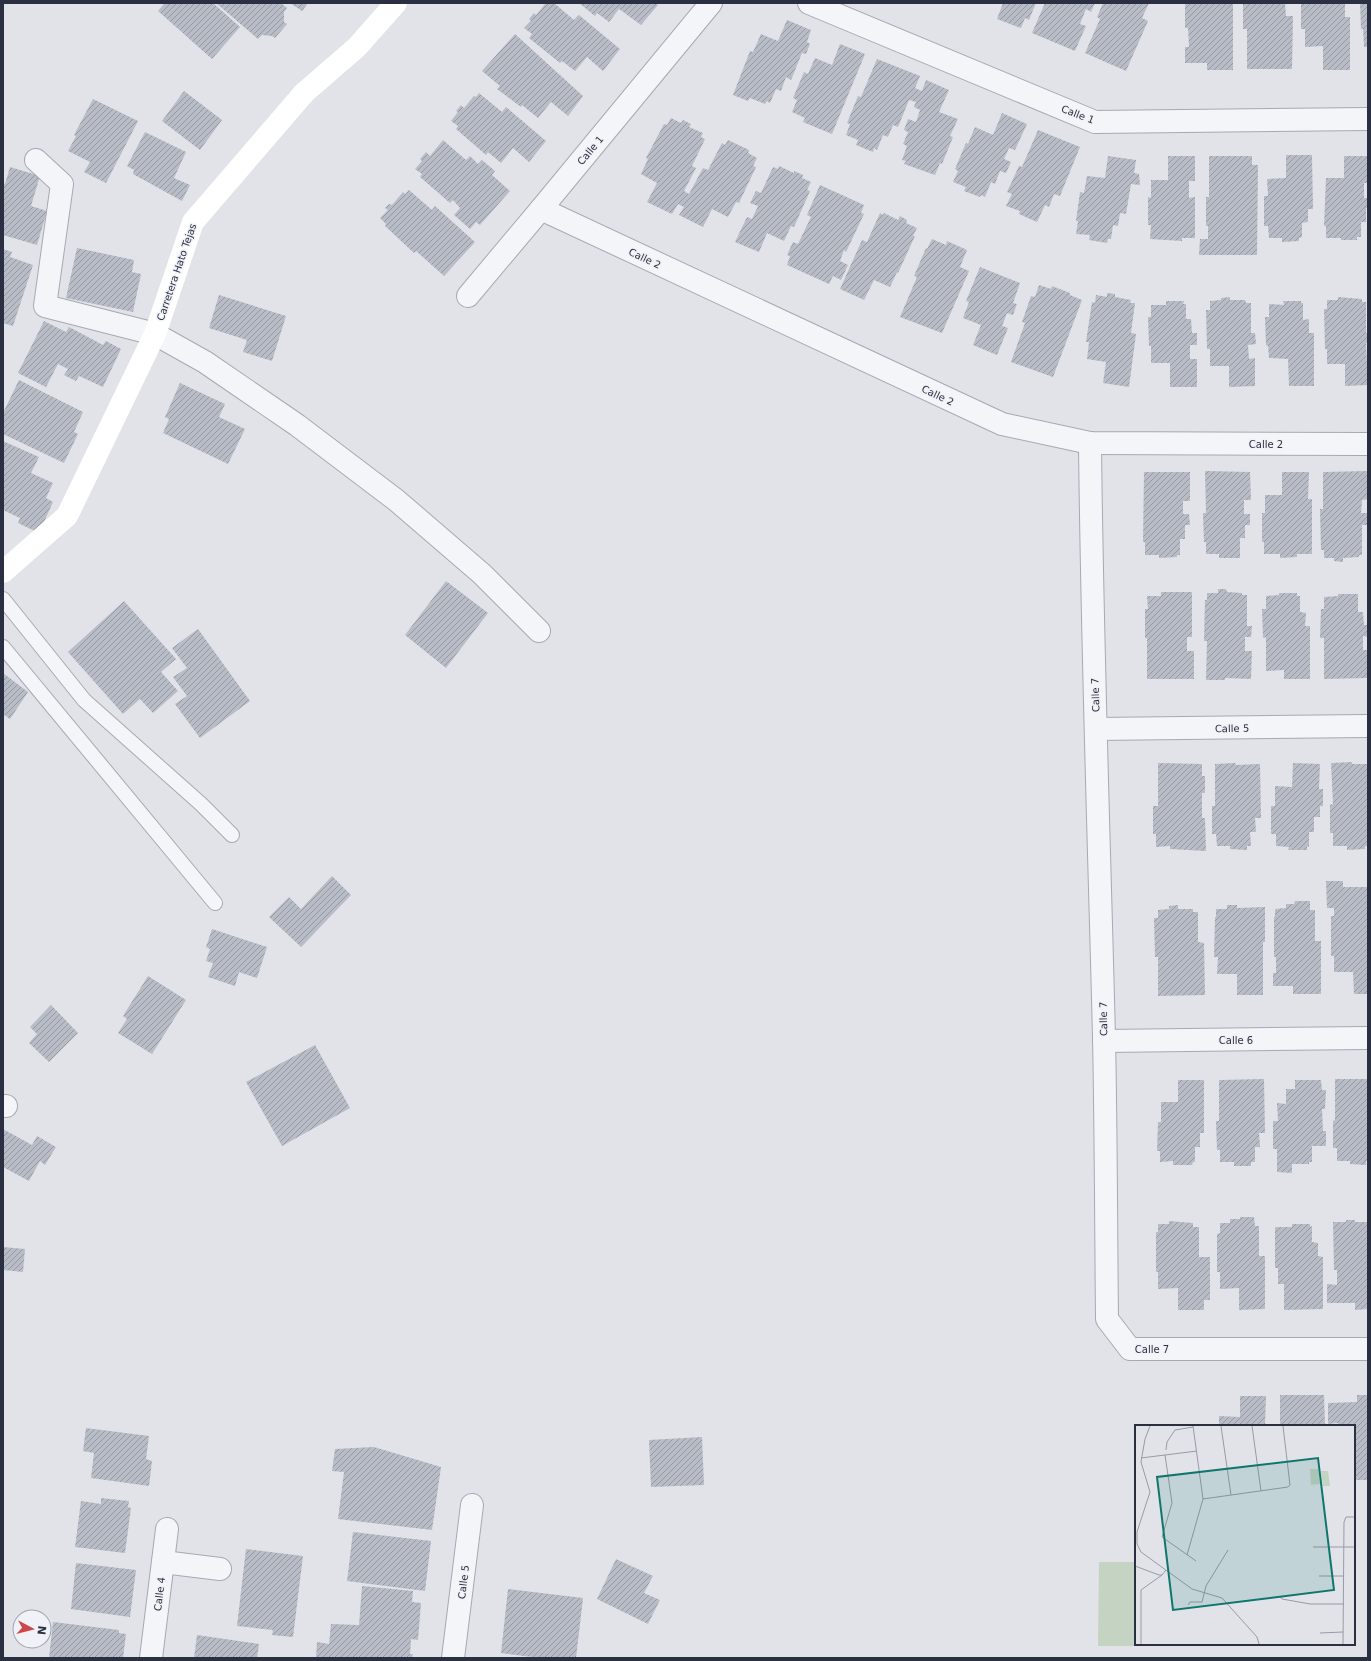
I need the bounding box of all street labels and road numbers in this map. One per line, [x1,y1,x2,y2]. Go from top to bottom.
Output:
street label: Calle 1 [1060,103,1096,126]
street label: Calle 1 [575,134,606,167]
street label: Carretera Hato Tejas [155,222,198,322]
street label: Calle 2 [627,246,663,271]
street label: Calle 2 [920,383,956,408]
street label: Calle 2 [1249,439,1283,450]
street label: Calle 7 [1089,678,1102,712]
street label: Calle 5 [1215,723,1249,734]
street label: Calle 7 [1098,1002,1109,1036]
street label: Calle 6 [1219,1035,1253,1046]
street label: Calle 7 [1135,1344,1169,1355]
street label: Calle 5 [456,1564,471,1600]
street label: Calle 4 [152,1576,167,1612]

